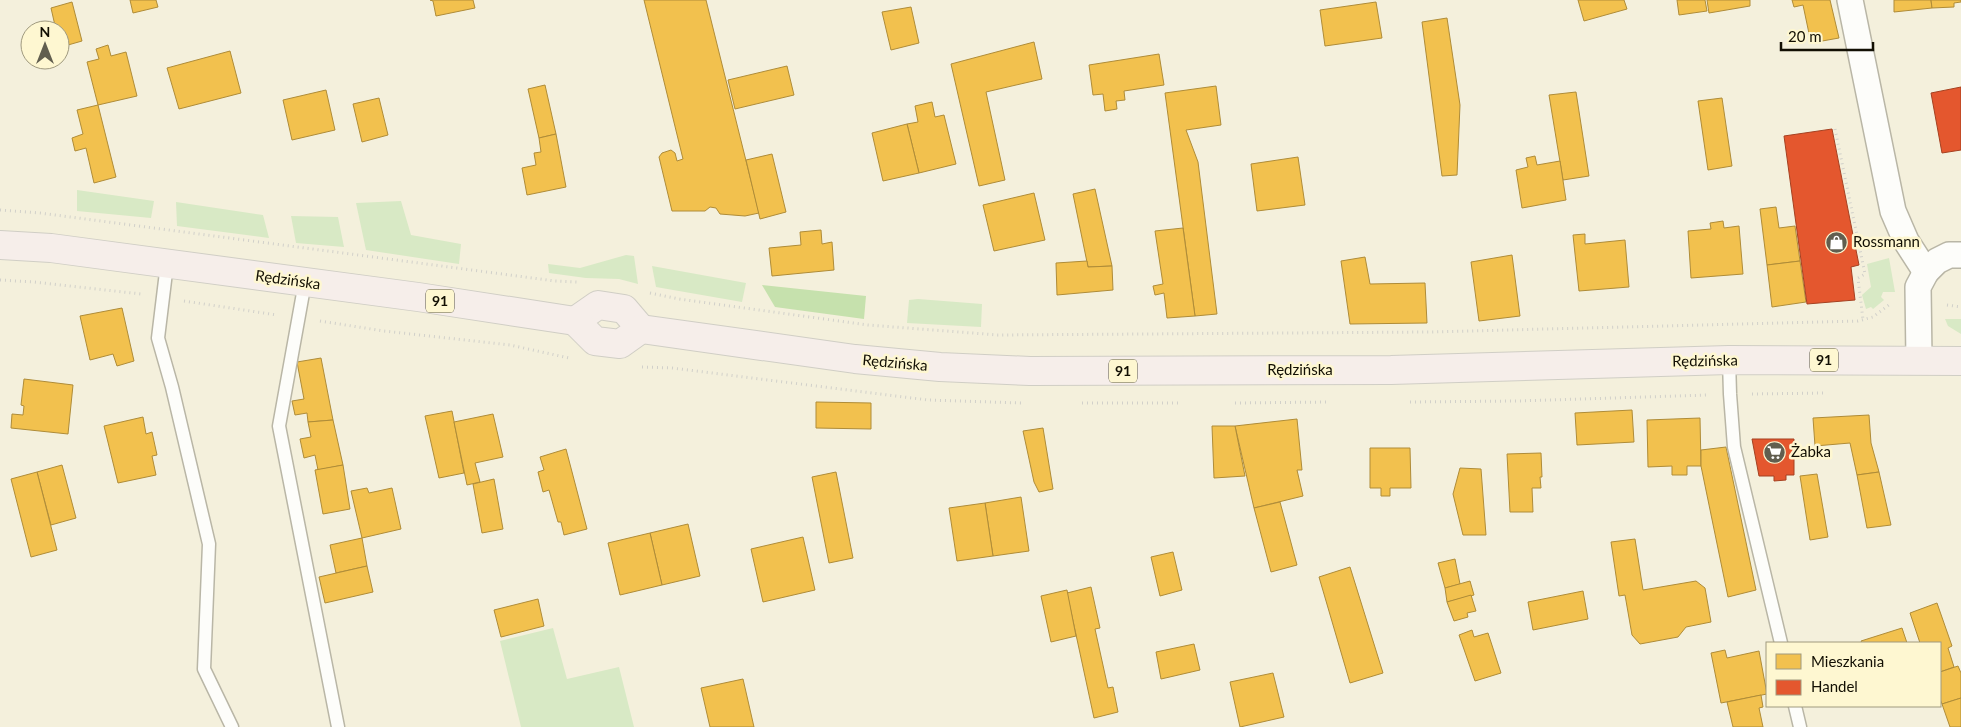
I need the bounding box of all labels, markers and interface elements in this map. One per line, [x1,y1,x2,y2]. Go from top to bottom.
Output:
north arrow [20,20,70,70]
scale bar [1781,20,1874,52]
text: N [40,23,50,40]
text: 20 m [1788,27,1822,45]
shop icon: Rossmann [1825,230,1849,254]
place label: Rossmann [1853,232,1920,250]
street label: Rędzińska [254,266,322,292]
road number: 91 [426,290,454,312]
road number: 91 [1810,348,1838,372]
street label: Rędzińska [862,350,929,374]
street label: Rędzińska [1672,350,1738,370]
road number: 91 [1109,360,1137,382]
street label: Rędzińska [1267,360,1333,378]
supermarket icon: Żabka [1763,440,1787,464]
place label: Żabka [1791,442,1831,460]
legend [1766,642,1941,707]
text: Mieszkania [1811,652,1884,670]
text: Handel [1811,677,1858,695]

